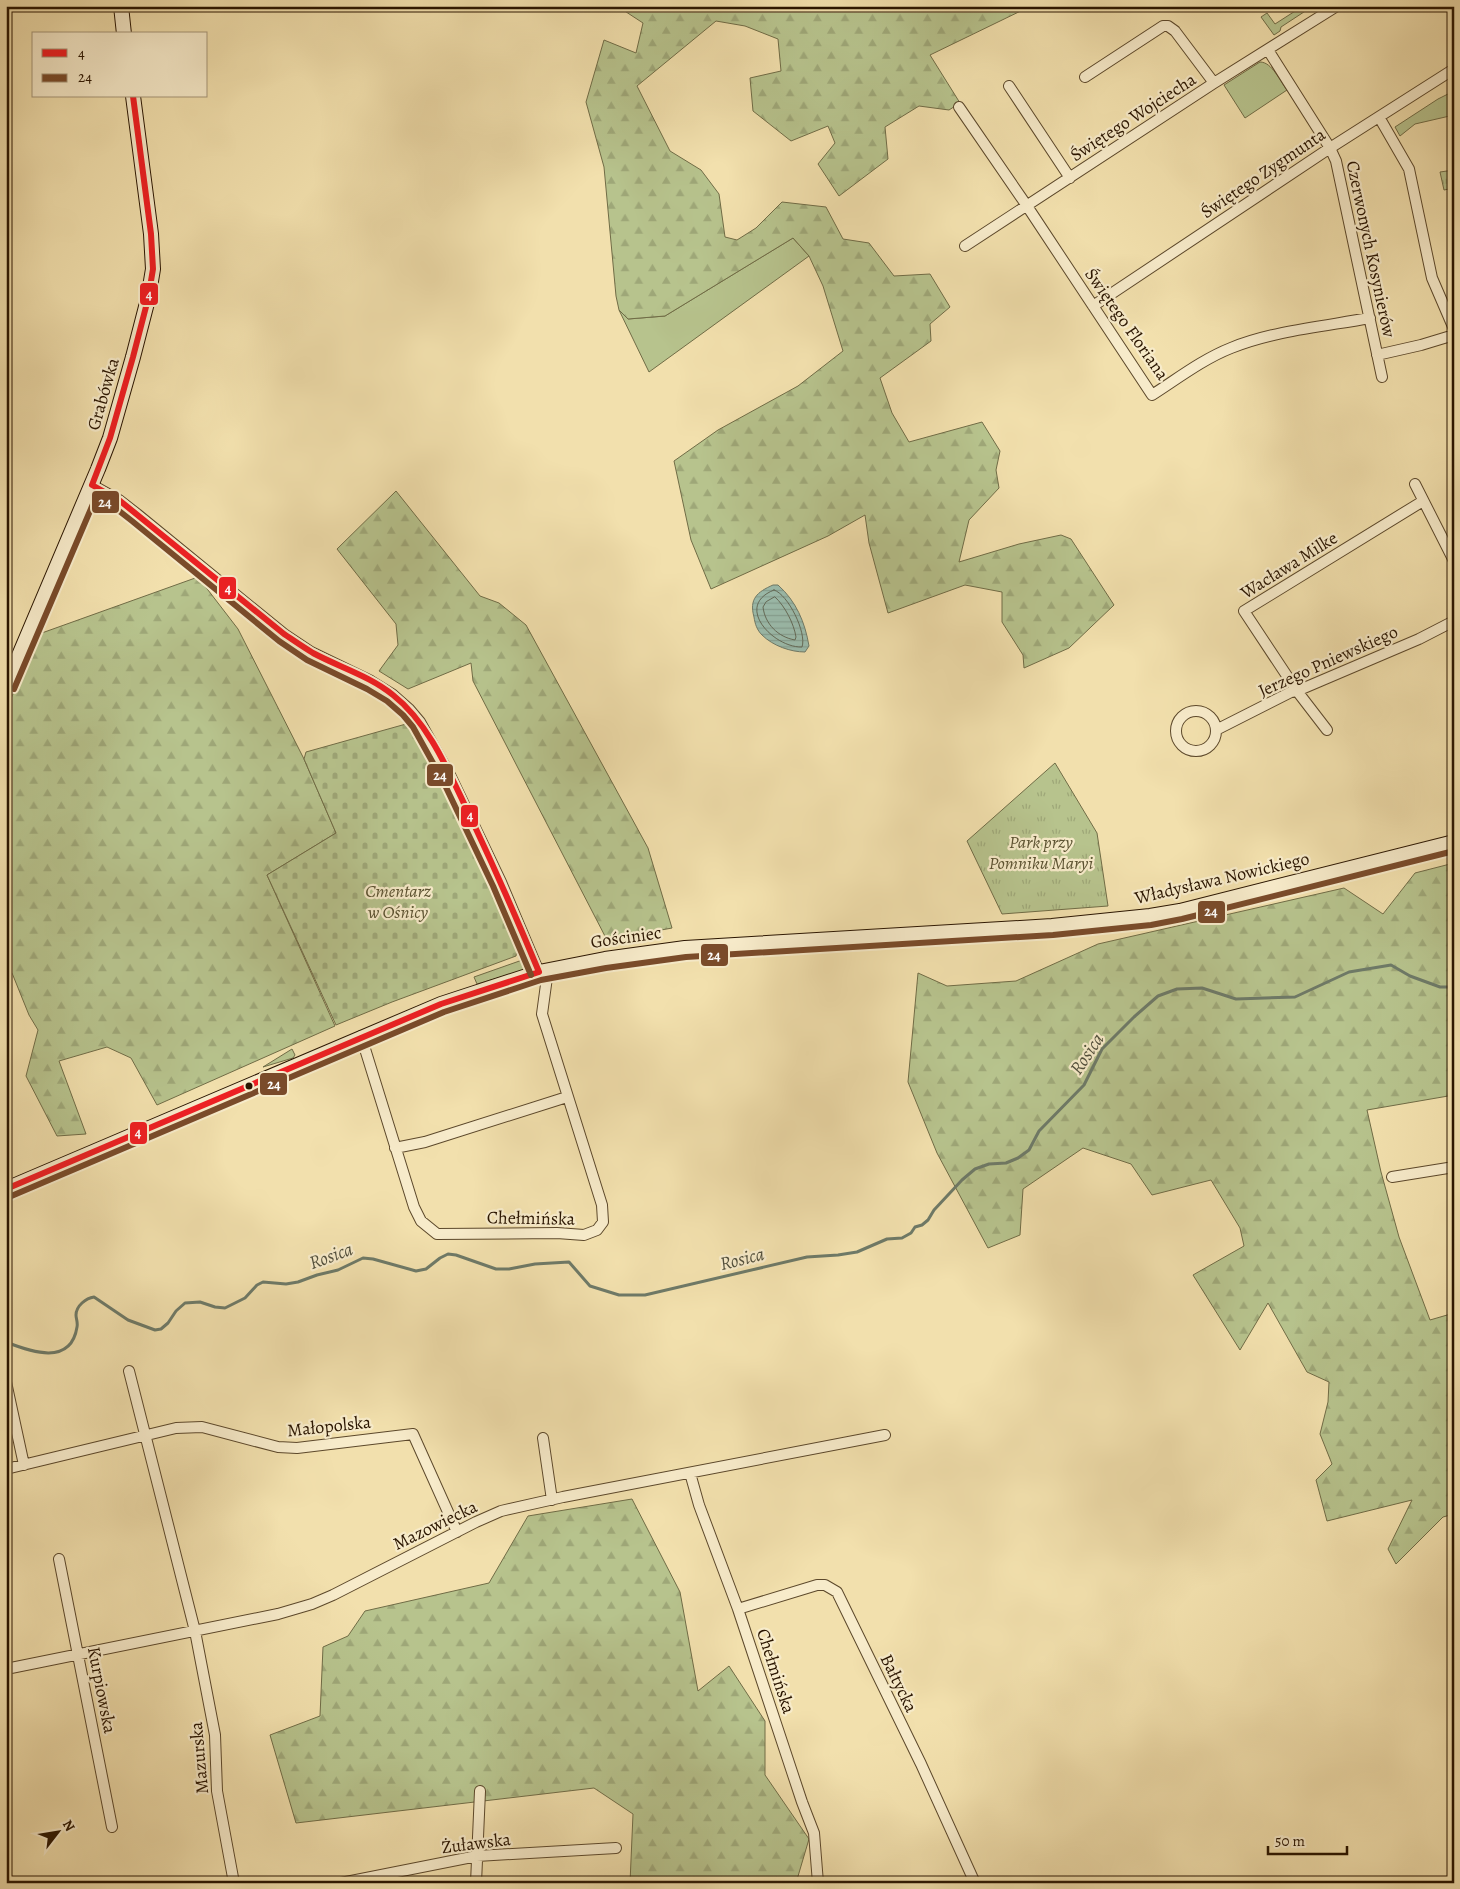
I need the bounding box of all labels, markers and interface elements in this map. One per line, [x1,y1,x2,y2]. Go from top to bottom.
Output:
legend [32,32,208,98]
text: 4 [78,43,85,63]
text: 24 [78,67,92,87]
street label: Świętego Wojciecha [1065,67,1201,167]
street label: Świętego Zygmunta [1196,122,1331,224]
street label: Czerwonych Kosynierów [1341,159,1402,340]
street label: Świętego Floriana [1079,263,1175,385]
line badge: 4 [139,282,159,306]
text: 4 [146,285,153,304]
street label: Grabówka [81,354,125,433]
line badge: 24 [91,490,120,514]
text: 24 [98,493,112,512]
street label: Wacława Milke [1235,526,1342,605]
line badge: 4 [218,576,237,600]
text: 4 [225,579,232,598]
street label: Jerzego Pniewskiego [1254,619,1402,703]
line badge: 24 [426,763,454,787]
text: 24 [433,766,447,785]
line badge: 4 [460,804,479,828]
text: 4 [467,806,474,825]
park label: Park przy Pomniku Maryi [989,830,1093,875]
street label: Władysława Nowickiego [1131,846,1312,910]
park label: Cmentarz w Ośnicy [365,879,432,924]
line badge: 24 [1197,900,1226,924]
text: 24 [1204,902,1218,921]
street label: Gościniec [589,920,663,954]
line badge: 24 [700,943,729,967]
text: 24 [707,946,721,965]
water label: Rosica [1064,1028,1110,1080]
line badge: 24 [259,1072,288,1096]
text: 24 [267,1075,281,1094]
unlabelled marker [244,1081,254,1091]
line badge: 4 [129,1121,148,1145]
text: 4 [135,1123,142,1142]
street label: Chełmińska [487,1205,576,1231]
water label: Rosica [306,1236,357,1276]
water label: Rosica [717,1241,767,1277]
street label: Małopolska [286,1410,373,1442]
street label: Mazowiecka [389,1494,482,1556]
street label: Chełmińska [751,1625,801,1717]
street label: Kurpiowska [82,1645,122,1736]
street label: Bałtycka [875,1650,924,1717]
street label: Mazurska [184,1720,214,1795]
north arrow [32,1806,82,1856]
text: N [58,1816,79,1835]
scale bar [1268,1824,1346,1856]
street label: Żuławska [440,1827,513,1859]
text: 50 m [1275,1831,1305,1851]

